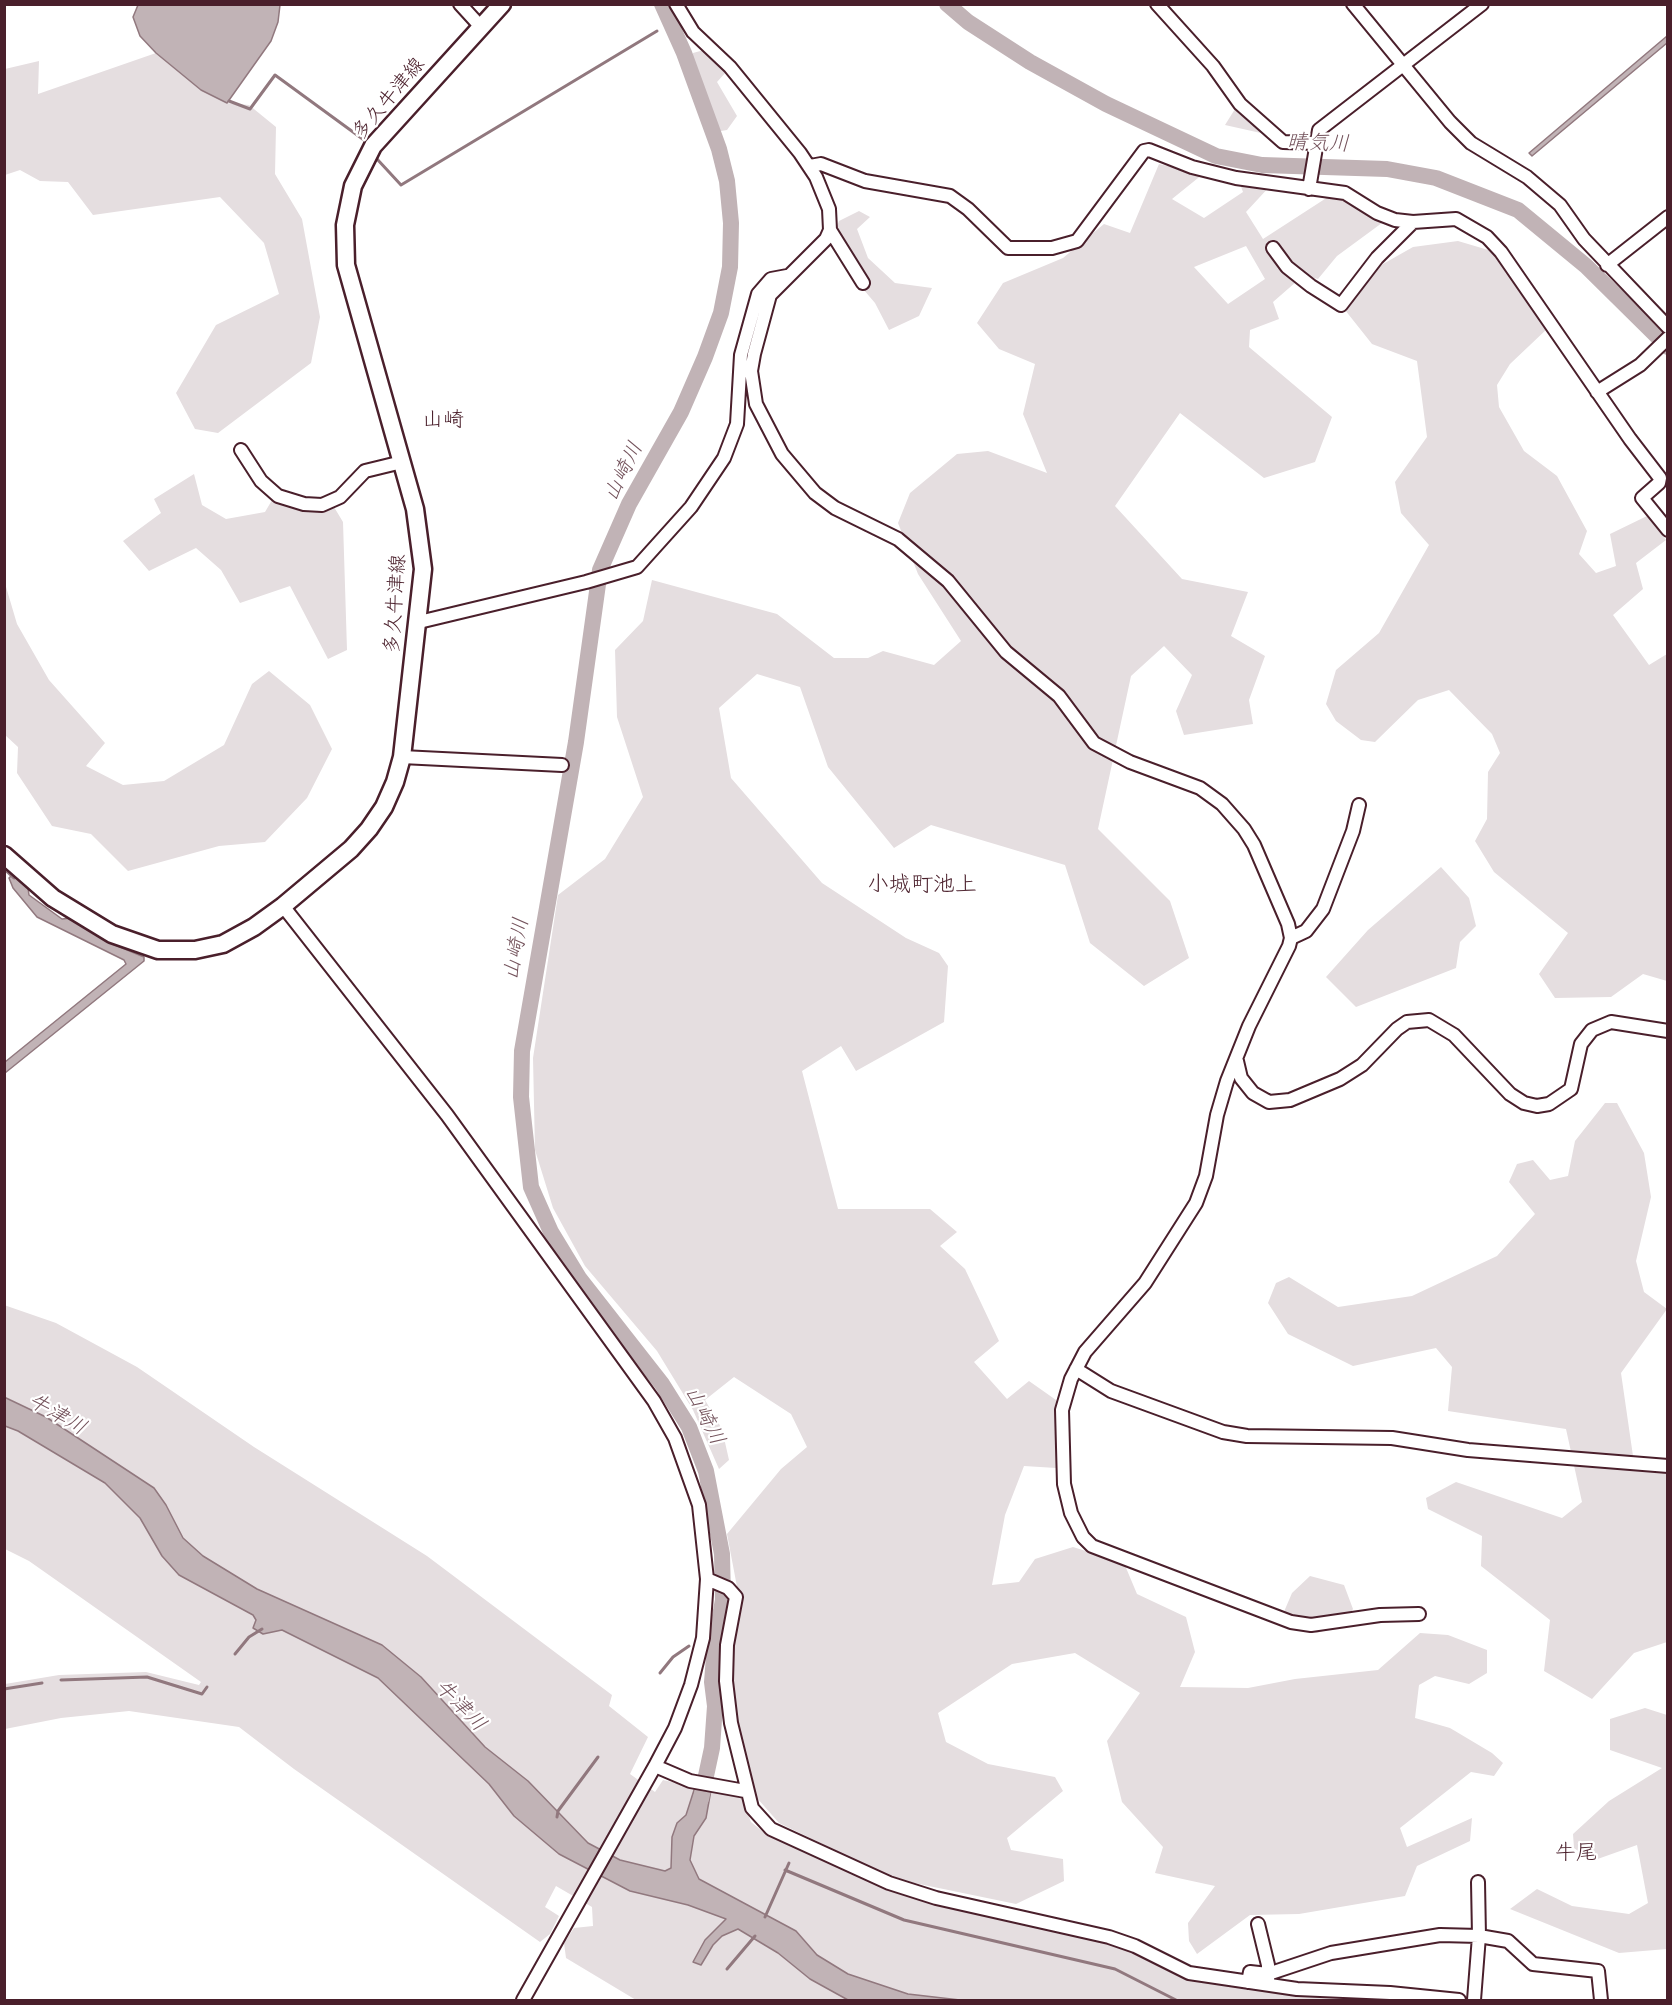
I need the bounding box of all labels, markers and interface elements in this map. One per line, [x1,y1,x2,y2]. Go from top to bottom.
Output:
street label: 多久牛津線 [348,53,430,145]
water label: 晴気川 [1286,130,1350,158]
district label: 山崎 [422,408,464,434]
water label: 山崎川 [599,438,649,506]
street label: 多久牛津線 [381,553,411,655]
district label: 小城町池上 [867,872,977,898]
water label: 山崎川 [499,916,535,982]
water label: 山崎川 [678,1382,730,1450]
water label: 牛津川 [23,1388,91,1442]
water label: 牛津川 [429,1675,491,1737]
district label: 牛尾 [1555,1841,1597,1867]

